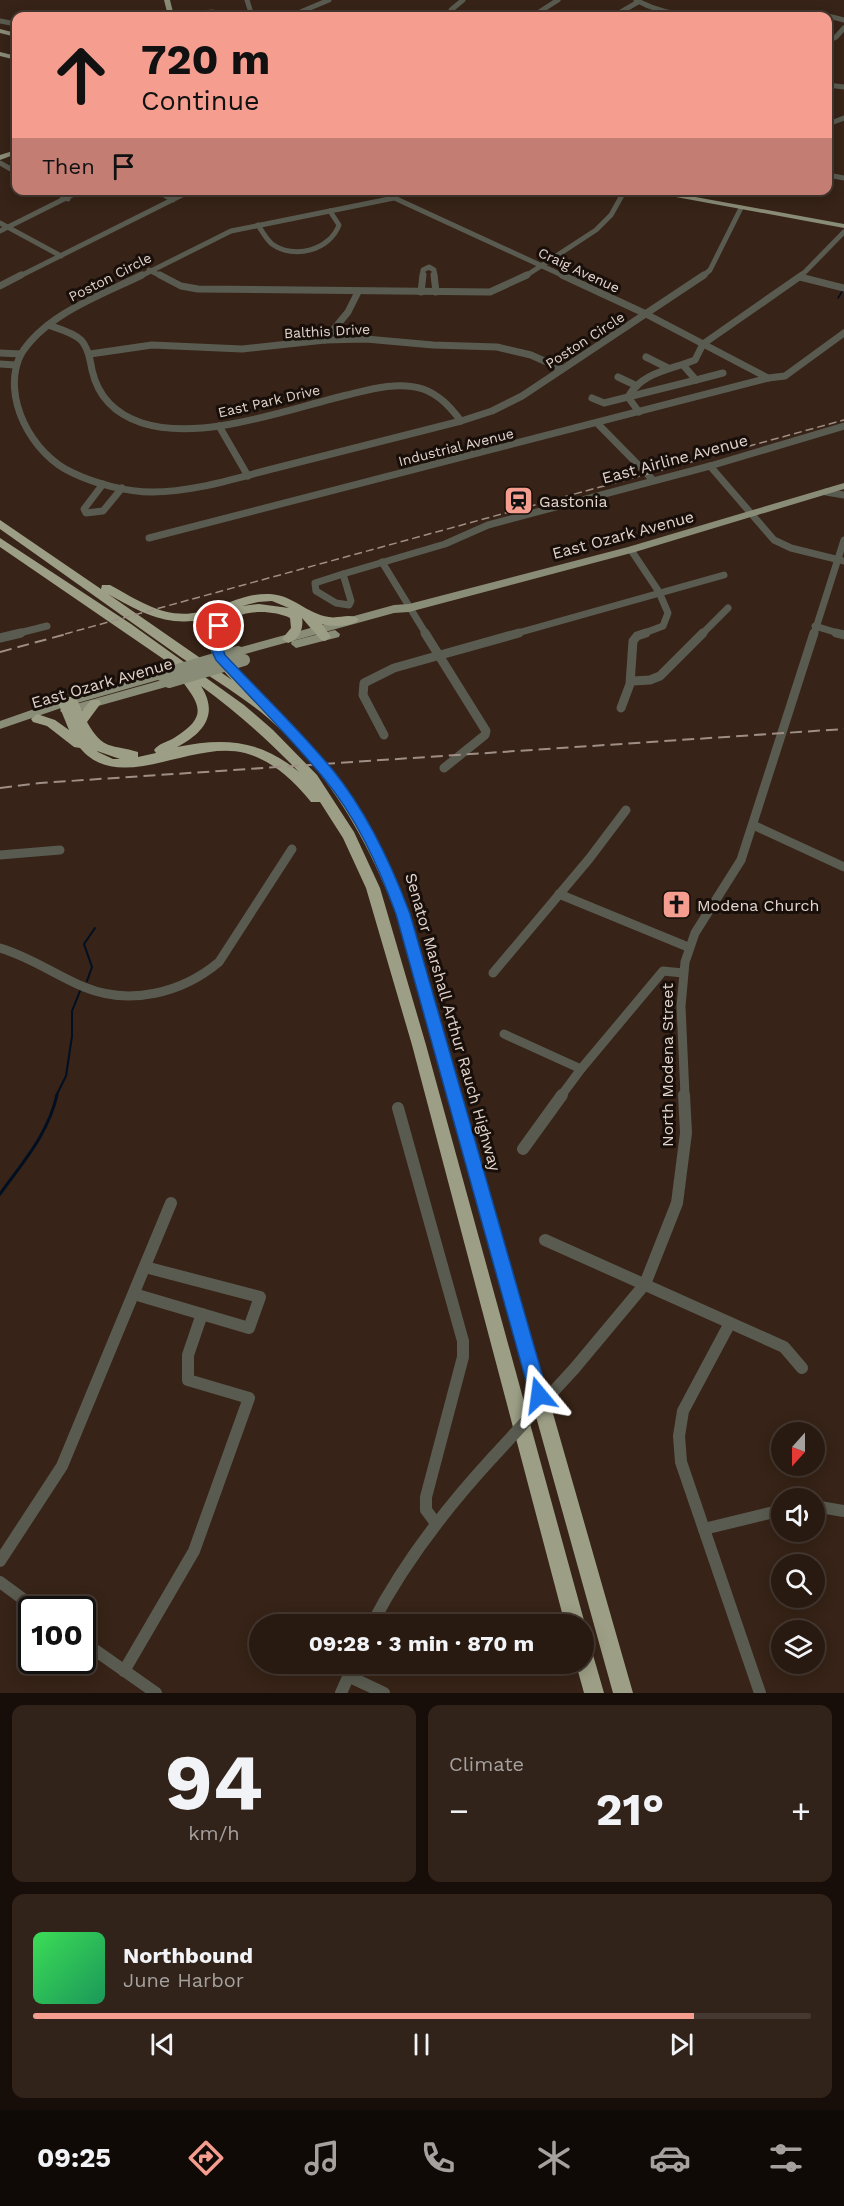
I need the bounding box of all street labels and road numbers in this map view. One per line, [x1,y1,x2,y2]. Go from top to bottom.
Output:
street label: Craig Avenue [536,244,622,296]
street label: Poston Circle [66,249,154,305]
street label: Poston Circle [543,309,627,371]
street label: Balthis Drive [283,321,371,341]
street label: East Park Drive [216,381,322,421]
street label: Industrial Avenue [397,425,515,469]
street label: East Airline Avenue [600,430,750,488]
street label: East Ozark Avenue [550,507,696,563]
street label: East Ozark Avenue [29,654,175,712]
street label: Senator Marshall Arthur Rauch Highway [401,871,505,1174]
street label: North Modena Street [658,983,677,1147]

